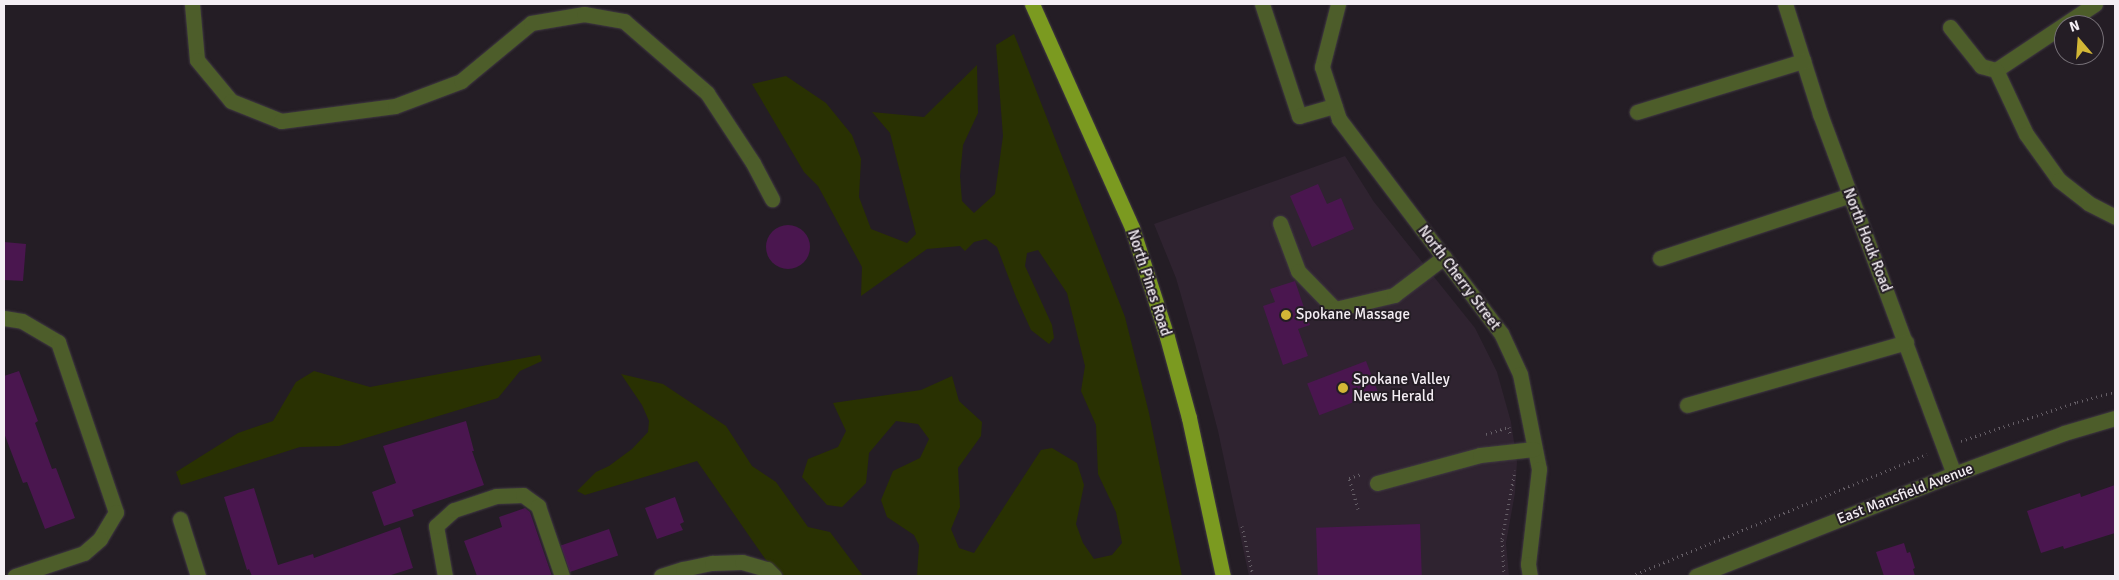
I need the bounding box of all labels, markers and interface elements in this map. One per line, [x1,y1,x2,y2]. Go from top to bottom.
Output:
north arrow [2054,15,2104,65]
text: N [2067,17,2082,36]
street label: North Houk Road [1839,186,1895,294]
street label: North Cherry Street [1414,222,1504,334]
street label: North Pines Road [1123,228,1175,338]
place label: Spokane Massage [1296,306,1410,324]
marker: Spokane Massage [1280,309,1292,321]
place label: Spokane Valley News Herald [1353,370,1450,405]
marker: Spokane Valley News Herald [1337,382,1349,394]
street label: East Mansfield Avenue [1834,460,1976,528]

